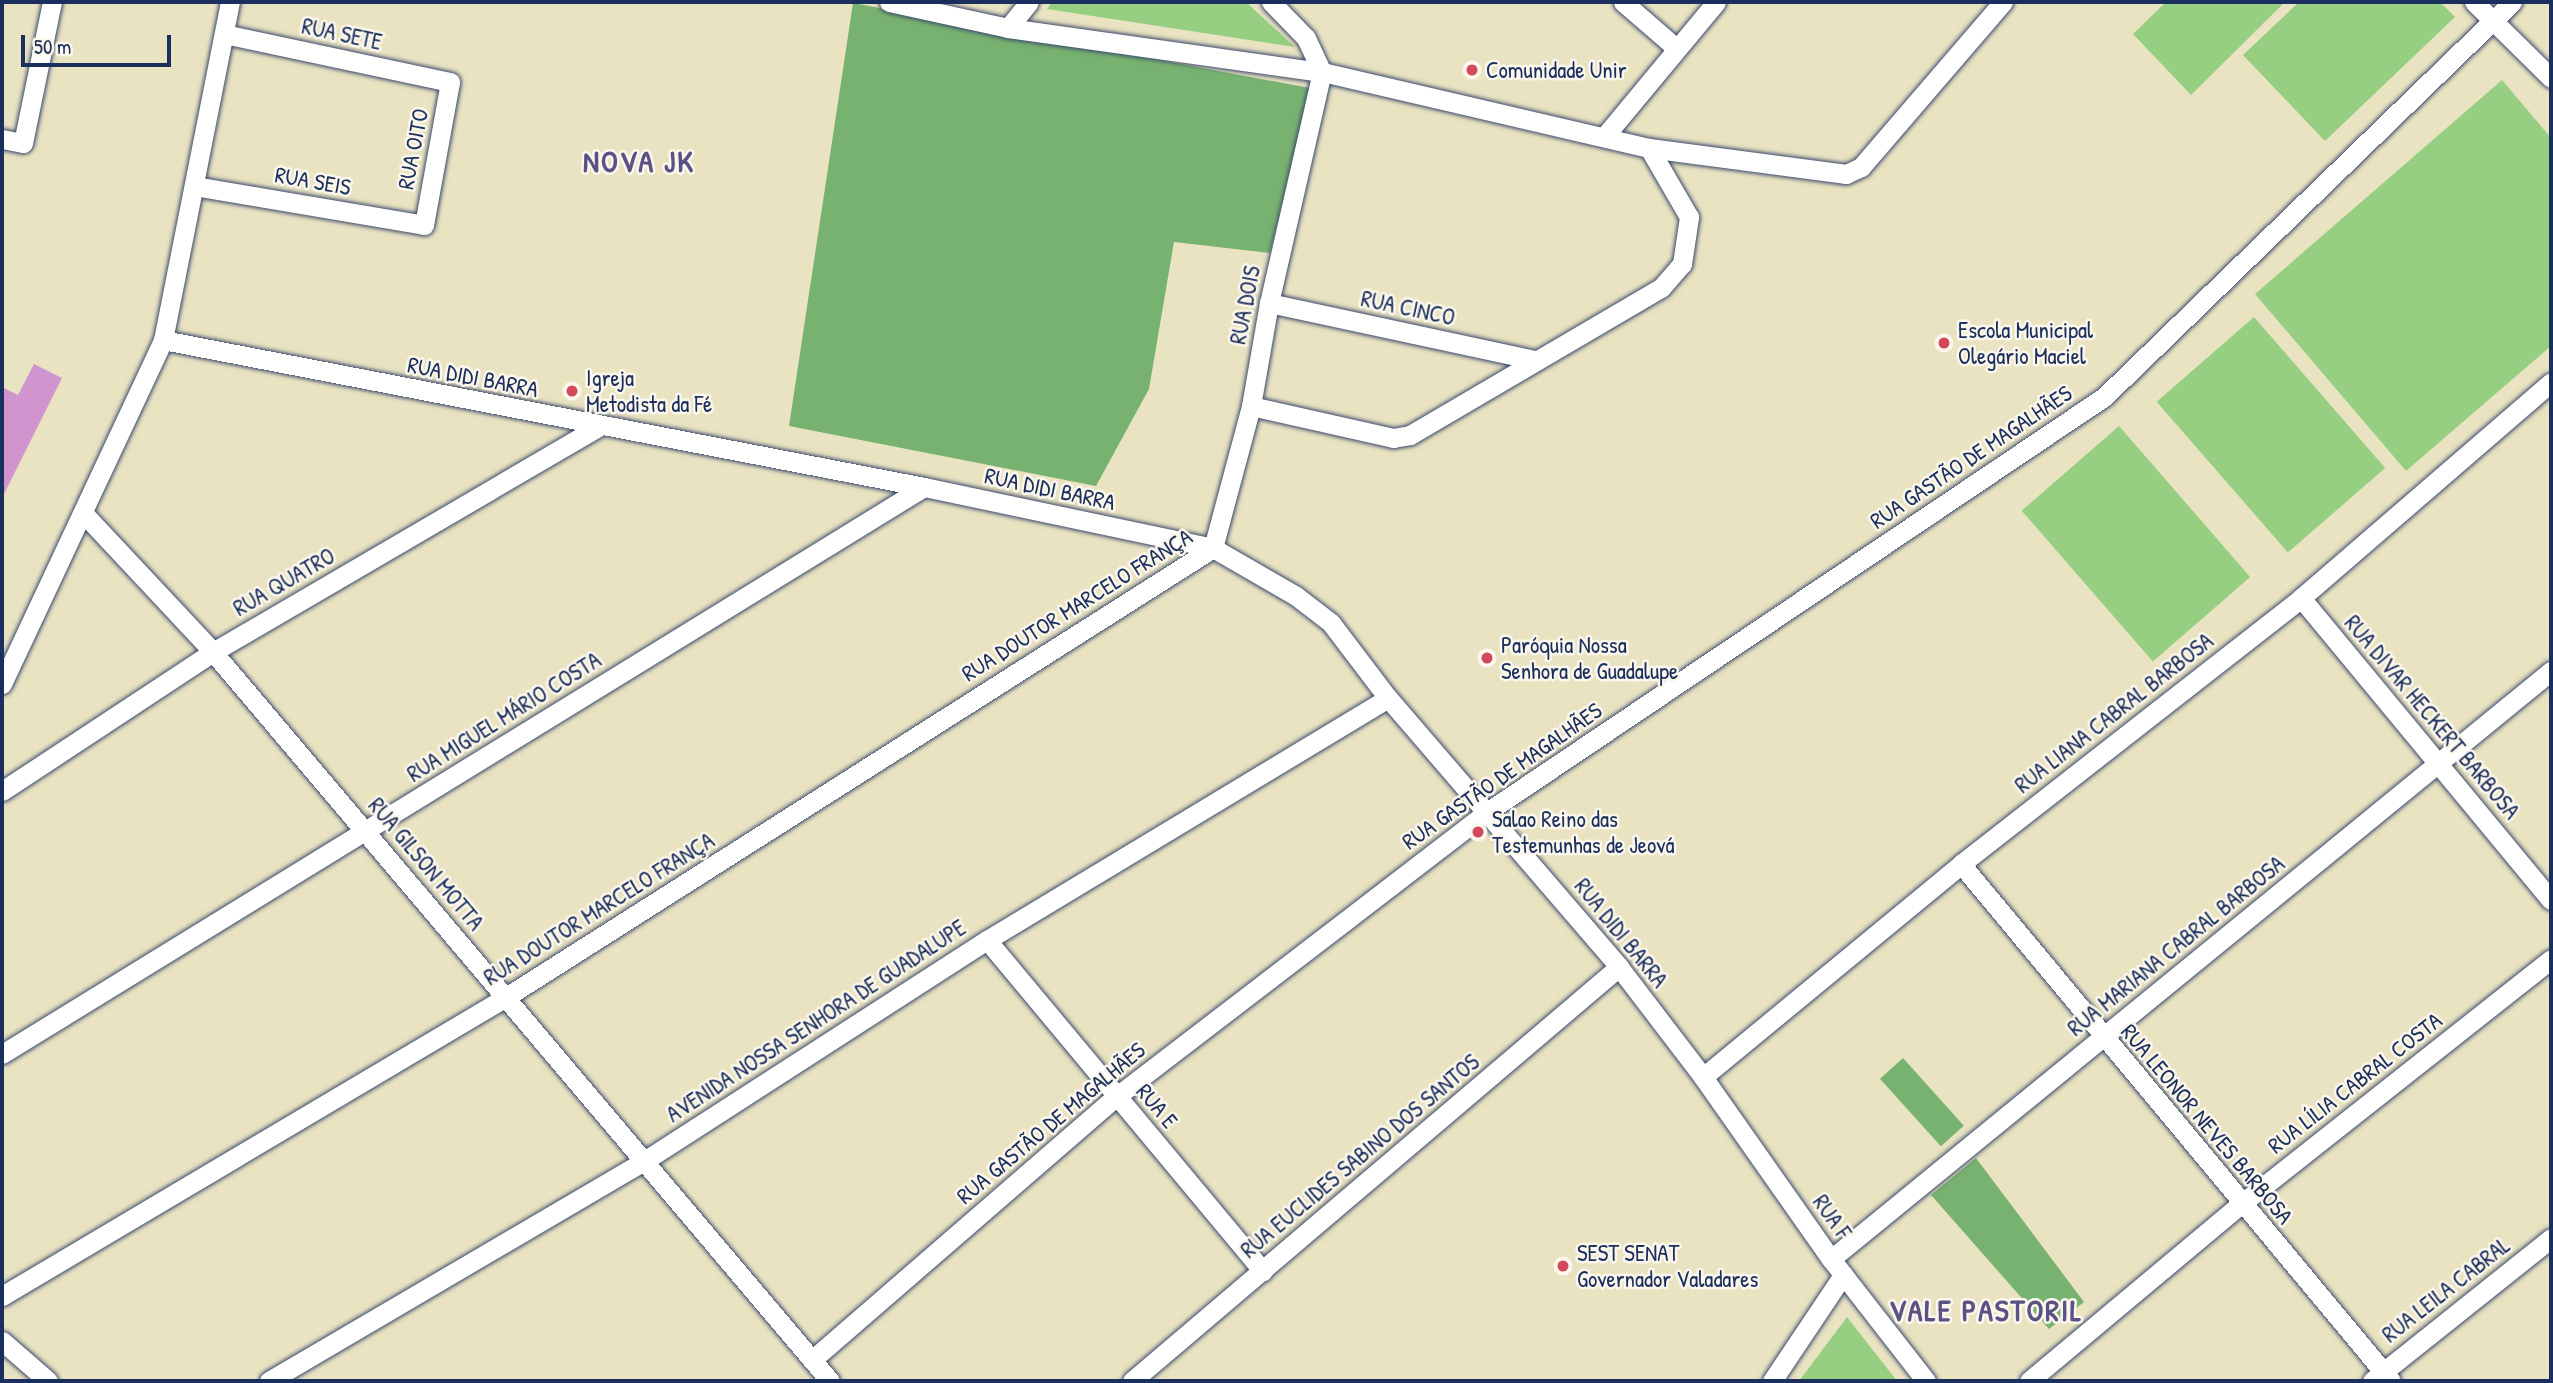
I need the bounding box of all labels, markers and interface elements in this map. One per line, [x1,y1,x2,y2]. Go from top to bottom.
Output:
street label: RUA SETE [299,12,385,56]
scale bar [24,21,175,65]
text: 50 m [34,32,71,61]
place label: Comunidade Unir [1486,56,1627,84]
marker: Comunidade Unir [1464,62,1480,78]
street label: RUA OITO [392,106,434,192]
district label: NOVA JK [584,143,694,179]
street label: RUA SEIS [273,161,353,201]
street label: RUA DOIS [1224,263,1266,347]
street label: RUA CINCO [1359,285,1457,331]
place label: Escola Municipal Olegário Maciel [1958,316,2093,370]
marker: Escola Municipal Olegário Maciel [1936,335,1952,351]
street label: RUA DIDI BARRA [405,351,541,403]
place label: Igreja Metodista da Fé [586,364,712,418]
street label: RUA GASTÃO DE MAGALHÃES [1865,379,2077,535]
marker: Igreja Metodista da Fé [564,383,580,399]
street label: RUA DIDI BARRA [982,462,1118,516]
street label: RUA DOUTOR MARCELO FRANÇA [957,523,1197,687]
street label: RUA QUATRO [228,542,340,622]
street label: RUA DIVAR HECKERT BARBOSA [2339,609,2525,825]
street label: RUA LIANA CABRAL BARBOSA [2009,627,2219,799]
place label: Paróquia Nossa Senhora de Guadalupe [1501,631,1678,685]
street label: RUA MIGUEL MÁRIO COSTA [402,646,606,788]
marker: Paróquia Nossa Senhora de Guadalupe [1479,650,1495,666]
street label: RUA GASTÃO DE MAGALHÃES [1397,697,1607,855]
street label: RUA GILSON MOTTA [362,792,490,936]
place label: Salao Reino das Testemunhas de Jeová [1492,805,1674,859]
marker: Salao Reino das Testemunhas de Jeová [1470,824,1486,840]
street label: RUA DOUTOR MARCELO FRANÇA [479,827,719,991]
street label: RUA MARIANA CABRAL BARBOSA [2062,850,2290,1042]
street label: RUA DIDI BARRA [1569,873,1673,993]
street label: AVENIDA NOSSA SENHORA DE GUADALUPE [661,914,971,1128]
street label: RUA LÍLIA CABRAL COSTA [2263,1007,2447,1159]
street label: RUA LEONOR NEVES BARBOSA [2115,1018,2299,1230]
street label: RUA GASTÃO DE MAGALHÃES [951,1036,1151,1210]
street label: RUA EUCLIDES SABINO DOS SANTOS [1235,1048,1485,1264]
street label: RUA E [1130,1078,1184,1134]
street label: RUA F [1807,1189,1857,1245]
street label: RUA LEILA CABRAL [2377,1232,2515,1348]
place label: SEST SENAT Governador Valadares [1577,1239,1758,1293]
marker: SEST SENAT Governador Valadares [1555,1258,1571,1274]
district label: VALE PASTORIL [1891,1292,2081,1328]

